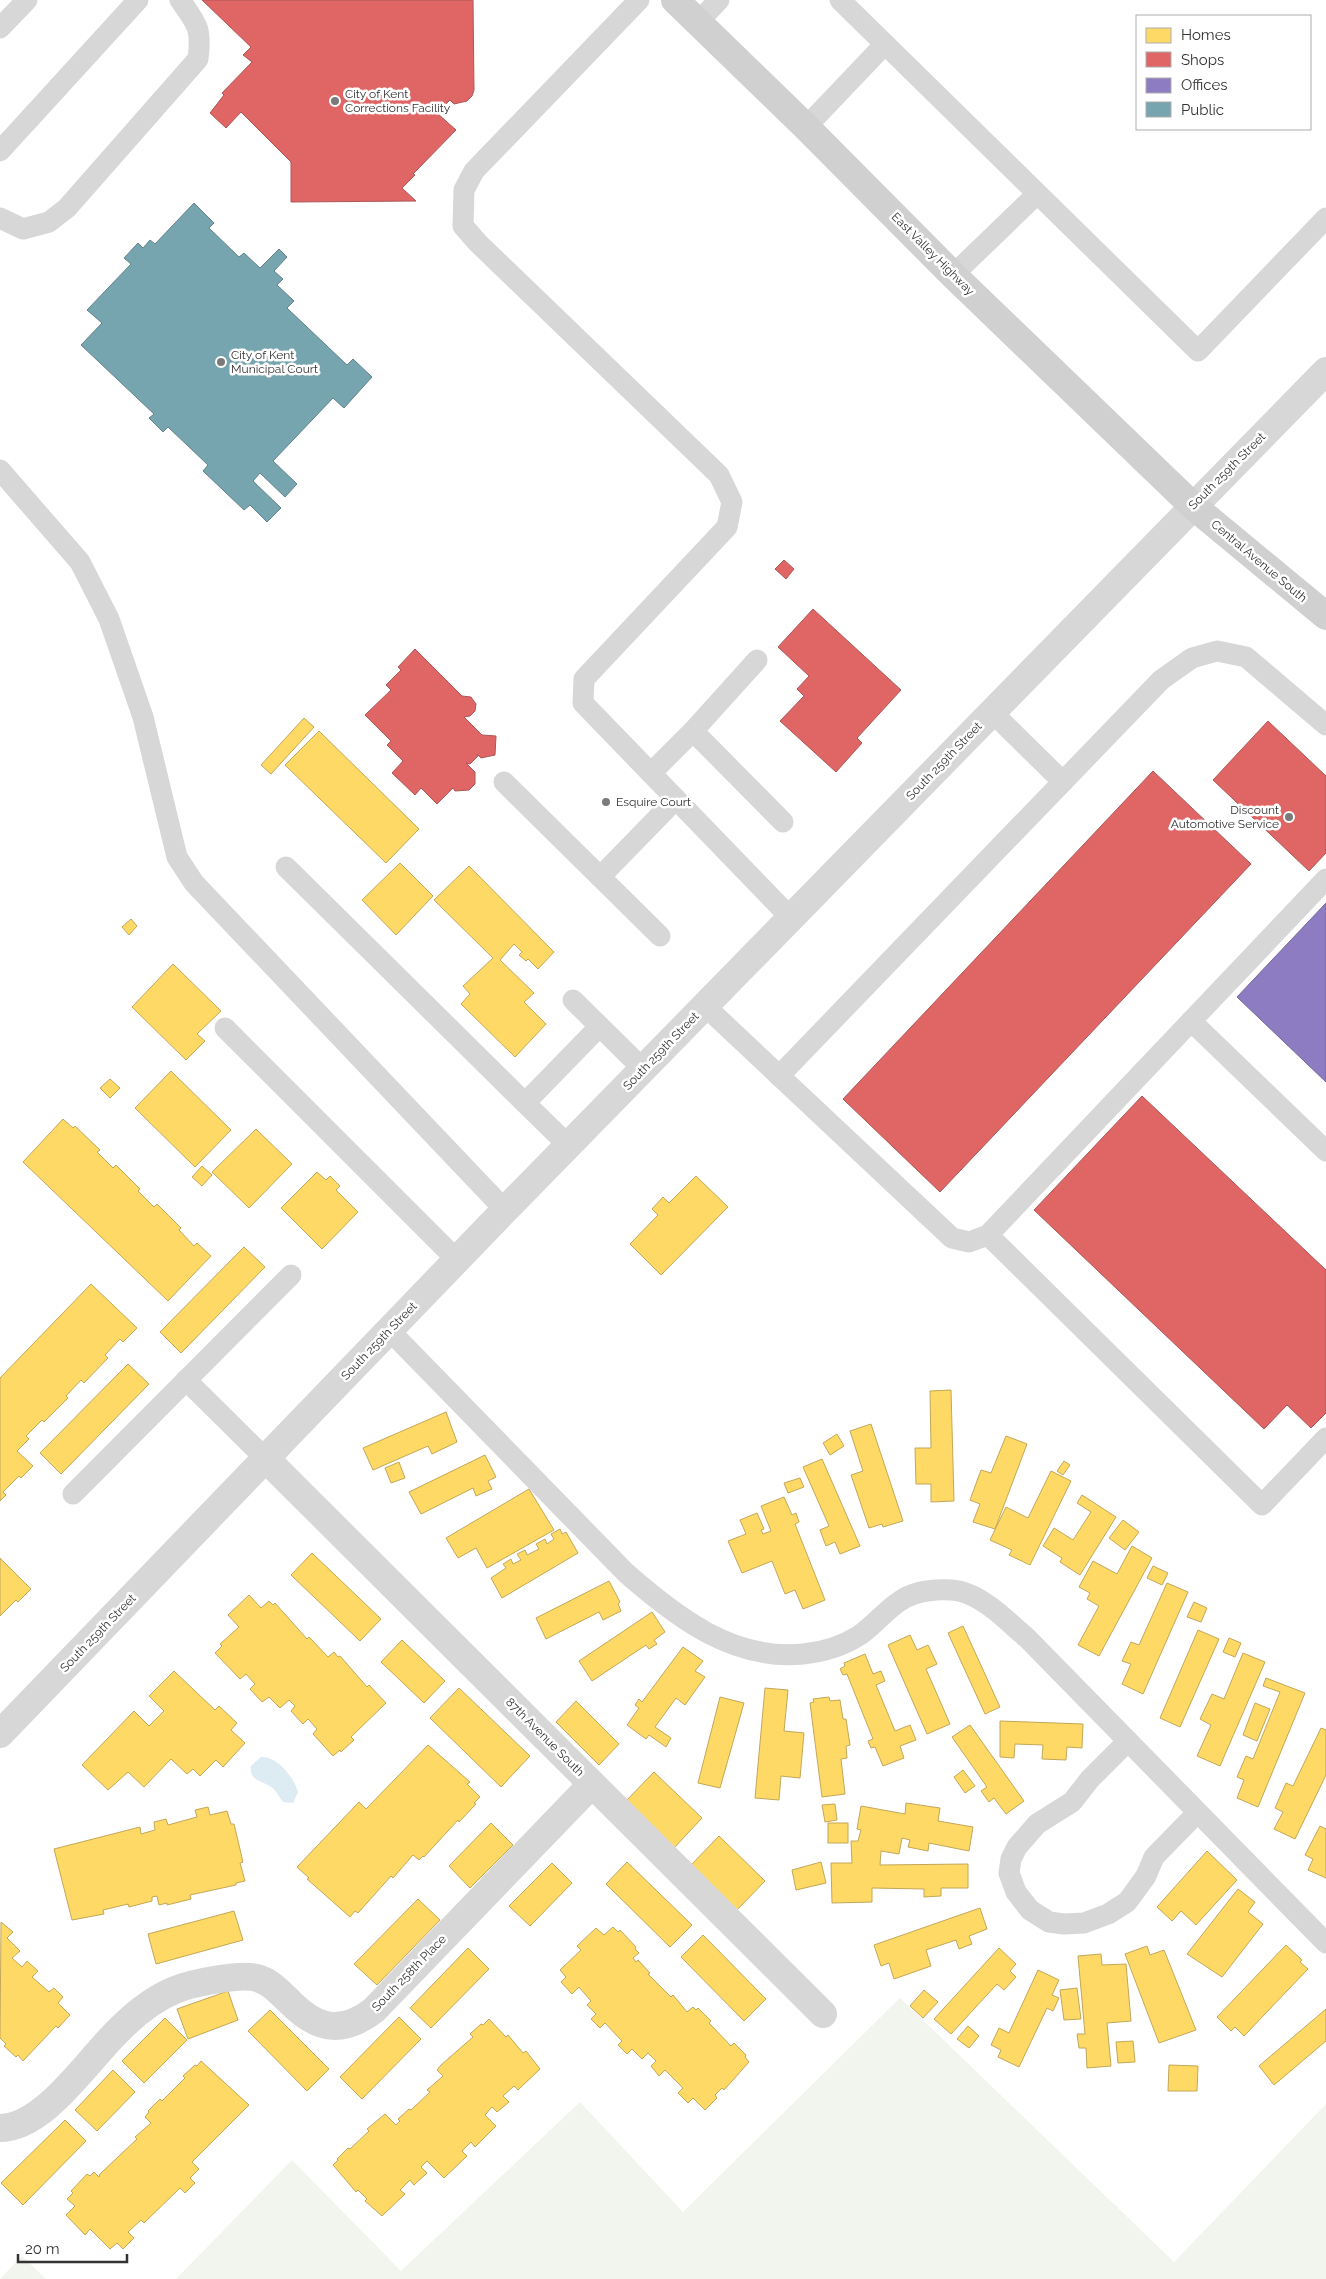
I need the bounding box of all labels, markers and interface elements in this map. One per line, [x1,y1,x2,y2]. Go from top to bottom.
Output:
legend [1136,15,1311,130]
text: Homes [1181,26,1231,44]
text: Shops [1181,51,1224,69]
text: Offices [1181,76,1228,94]
place label: City of Kent Corrections Facility [345,87,451,115]
marker: City of Kent Corrections Facility [329,95,341,107]
text: Public [1181,101,1224,119]
street label: East Valley Highway [889,210,978,299]
place label: City of Kent Municipal Court [231,348,318,376]
marker: City of Kent Municipal Court [215,356,227,368]
street label: South 259th Street [1186,430,1268,512]
street label: Central Avenue South [1208,517,1310,605]
street label: South 259th Street [903,719,985,803]
place label: Esquire Court [616,795,691,809]
marker: Esquire Court [600,796,612,808]
place label: Discount Automotive Service [1171,803,1279,831]
marker: Discount Automotive Service [1283,811,1295,823]
street label: South 259th Street [620,1009,702,1093]
street label: South 259th Street [338,1299,420,1383]
street label: South 259th Street [57,1591,139,1675]
street label: 87th Avenue South [503,1695,587,1779]
street label: South 258th Place [369,1932,449,2014]
scale bar [18,2232,126,2264]
text: 20 m [25,2240,60,2258]

